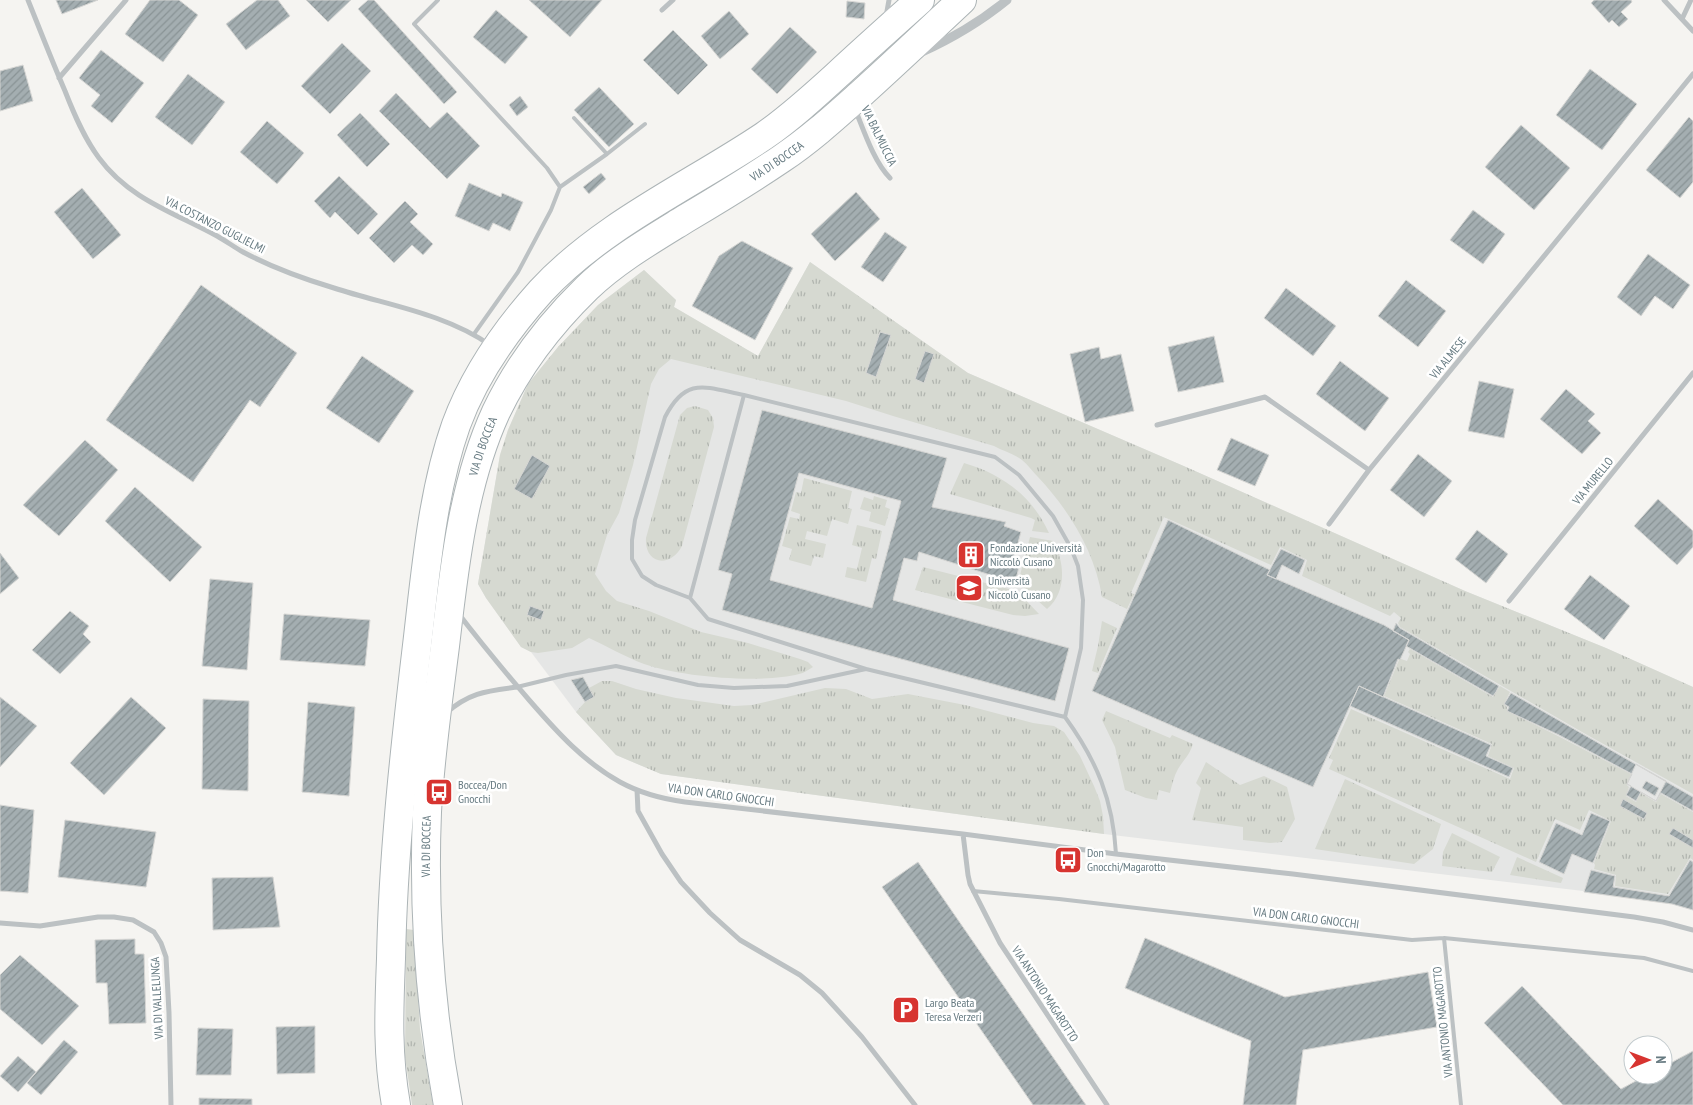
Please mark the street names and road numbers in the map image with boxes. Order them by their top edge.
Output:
street label: VIA BALMUCCIA [858,102,901,169]
street label: VIA DI BOCCEA [746,137,807,185]
street label: VIA COSTANZO GUGLIELMI [162,192,268,256]
street label: VIA ALMESE [1426,334,1469,382]
street label: VIA DI BOCCEA [465,414,500,479]
street label: VIA MURELLO [1568,454,1617,508]
street label: VIA DON CARLO GNOCCHI [666,779,775,809]
street label: VIA DI BOCCEA [418,815,434,878]
street label: VIA DON CARLO GNOCCHI [1251,903,1360,931]
street label: VIA ANTONIO MAGAROTTO [1008,942,1082,1045]
street label: VIA DI VALLELUNGA [147,956,166,1041]
street label: VIA ANTONIO MAGAROTTO [1429,966,1456,1079]

